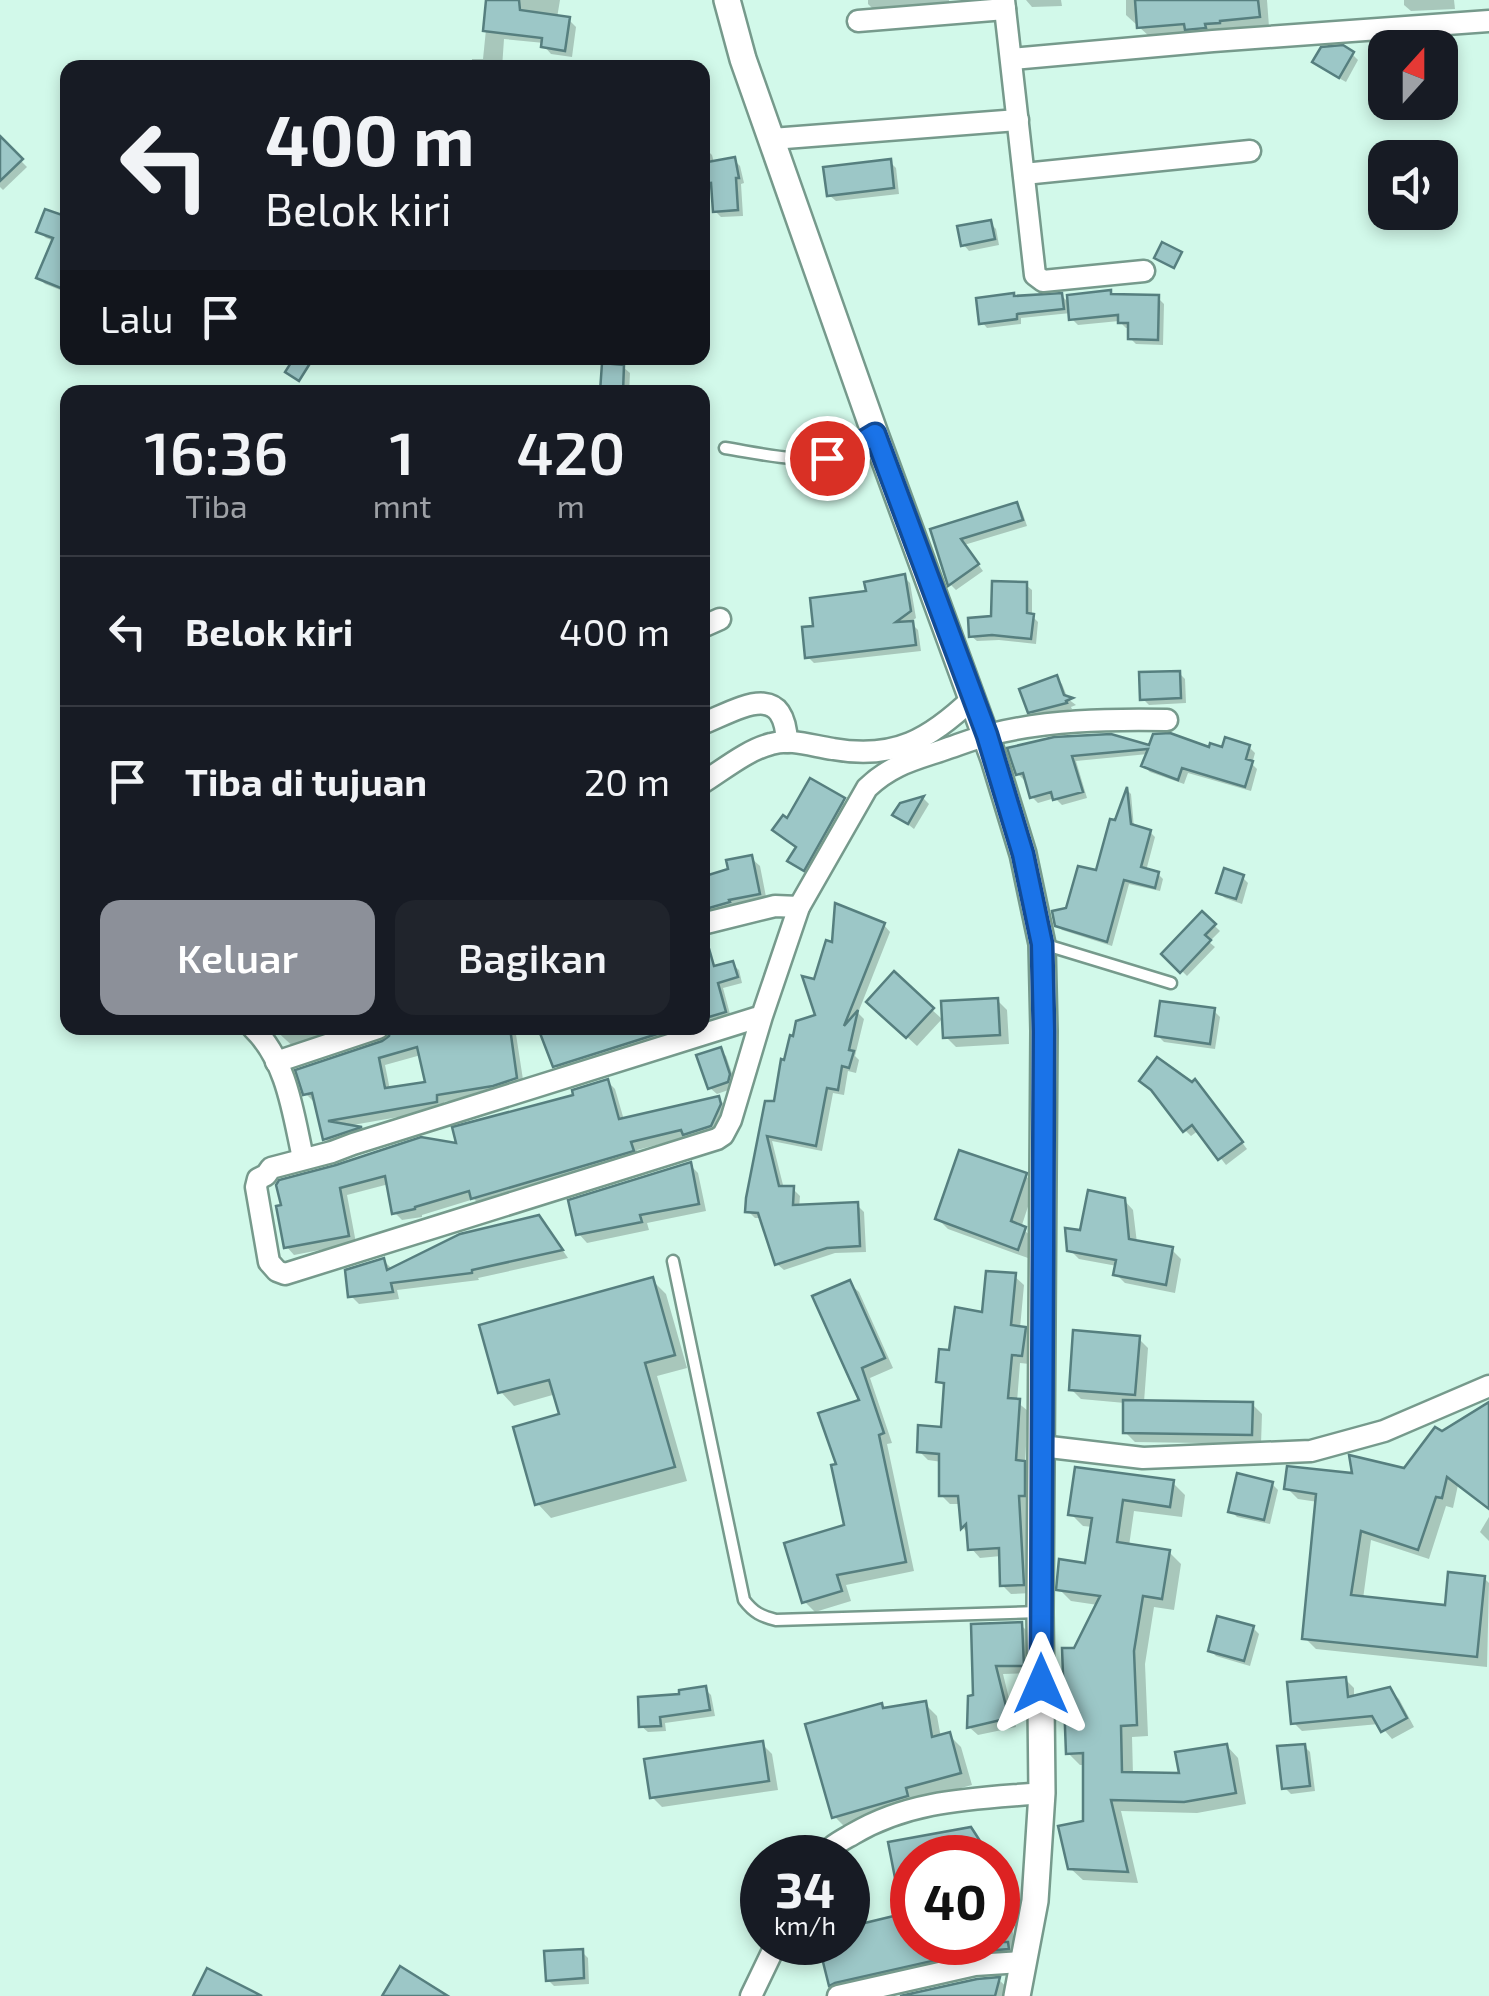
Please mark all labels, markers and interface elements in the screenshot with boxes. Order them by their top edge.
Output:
north arrow [1368,30,1458,120]
map controls [1368,30,1458,230]
text: 400 m [265,96,475,180]
icon: left [100,100,230,230]
button: sound [1368,140,1458,230]
text: Belok kiri [265,181,452,235]
icon: arrive [193,290,248,345]
text: Lalu [100,295,173,341]
text: 16:36 [145,415,288,487]
text: 1 [390,415,415,487]
text: 420 [516,415,625,487]
pin [785,416,870,501]
icon: arrive [800,431,855,486]
text: Tiba [185,486,248,524]
text: mnt [373,486,432,524]
text: m [557,486,585,524]
icon: left [100,604,155,659]
text: Belok kiri [185,608,353,654]
text: 400 m [559,608,670,654]
icon: arrive [100,754,155,809]
text: Tiba di tujuan [185,758,427,804]
text: 20 m [584,758,670,804]
button: Keluar [100,900,375,1015]
button: Bagikan [395,900,670,1015]
position arrow [989,1632,1093,1736]
speed limit sign: 40 [890,1835,1020,1965]
text: 34 [775,1858,835,1918]
text: km/h [774,1910,836,1940]

